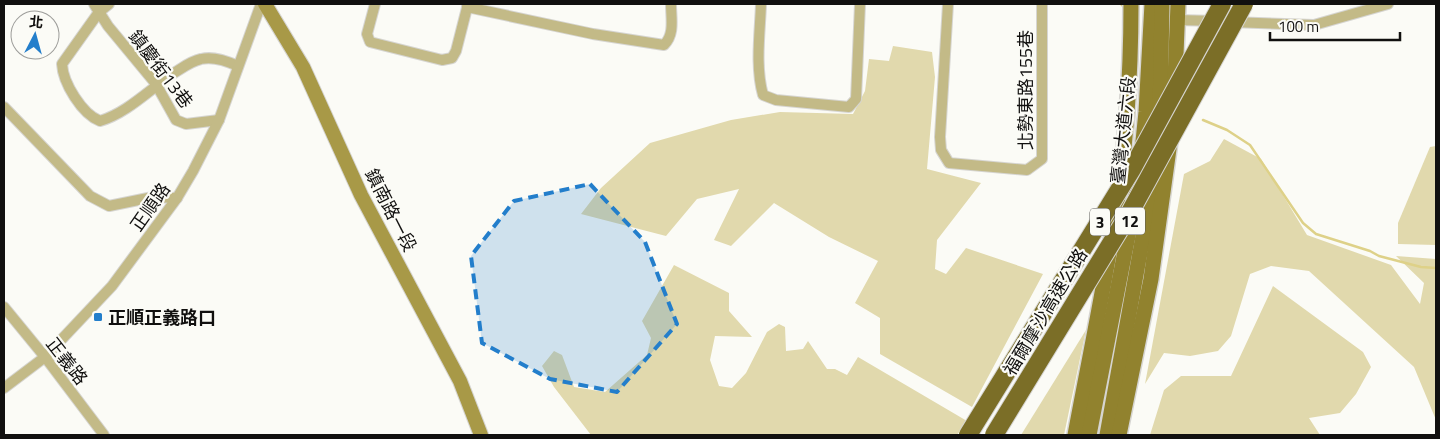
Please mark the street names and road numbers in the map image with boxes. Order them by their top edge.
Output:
street label: 鎮慶街13巷 [122,24,200,114]
street label: 北勢東路155巷 [1012,30,1039,150]
street label: 臺灣大道六段 [1104,75,1142,185]
street label: 鎮南路一段 [359,164,423,256]
street label: 正順路 [123,177,177,237]
road number: 3 [1090,208,1110,236]
road number: 12 [1115,208,1145,235]
street label: 福爾摩沙高速公路 [996,243,1094,381]
street label: 正義路 [40,331,94,391]

